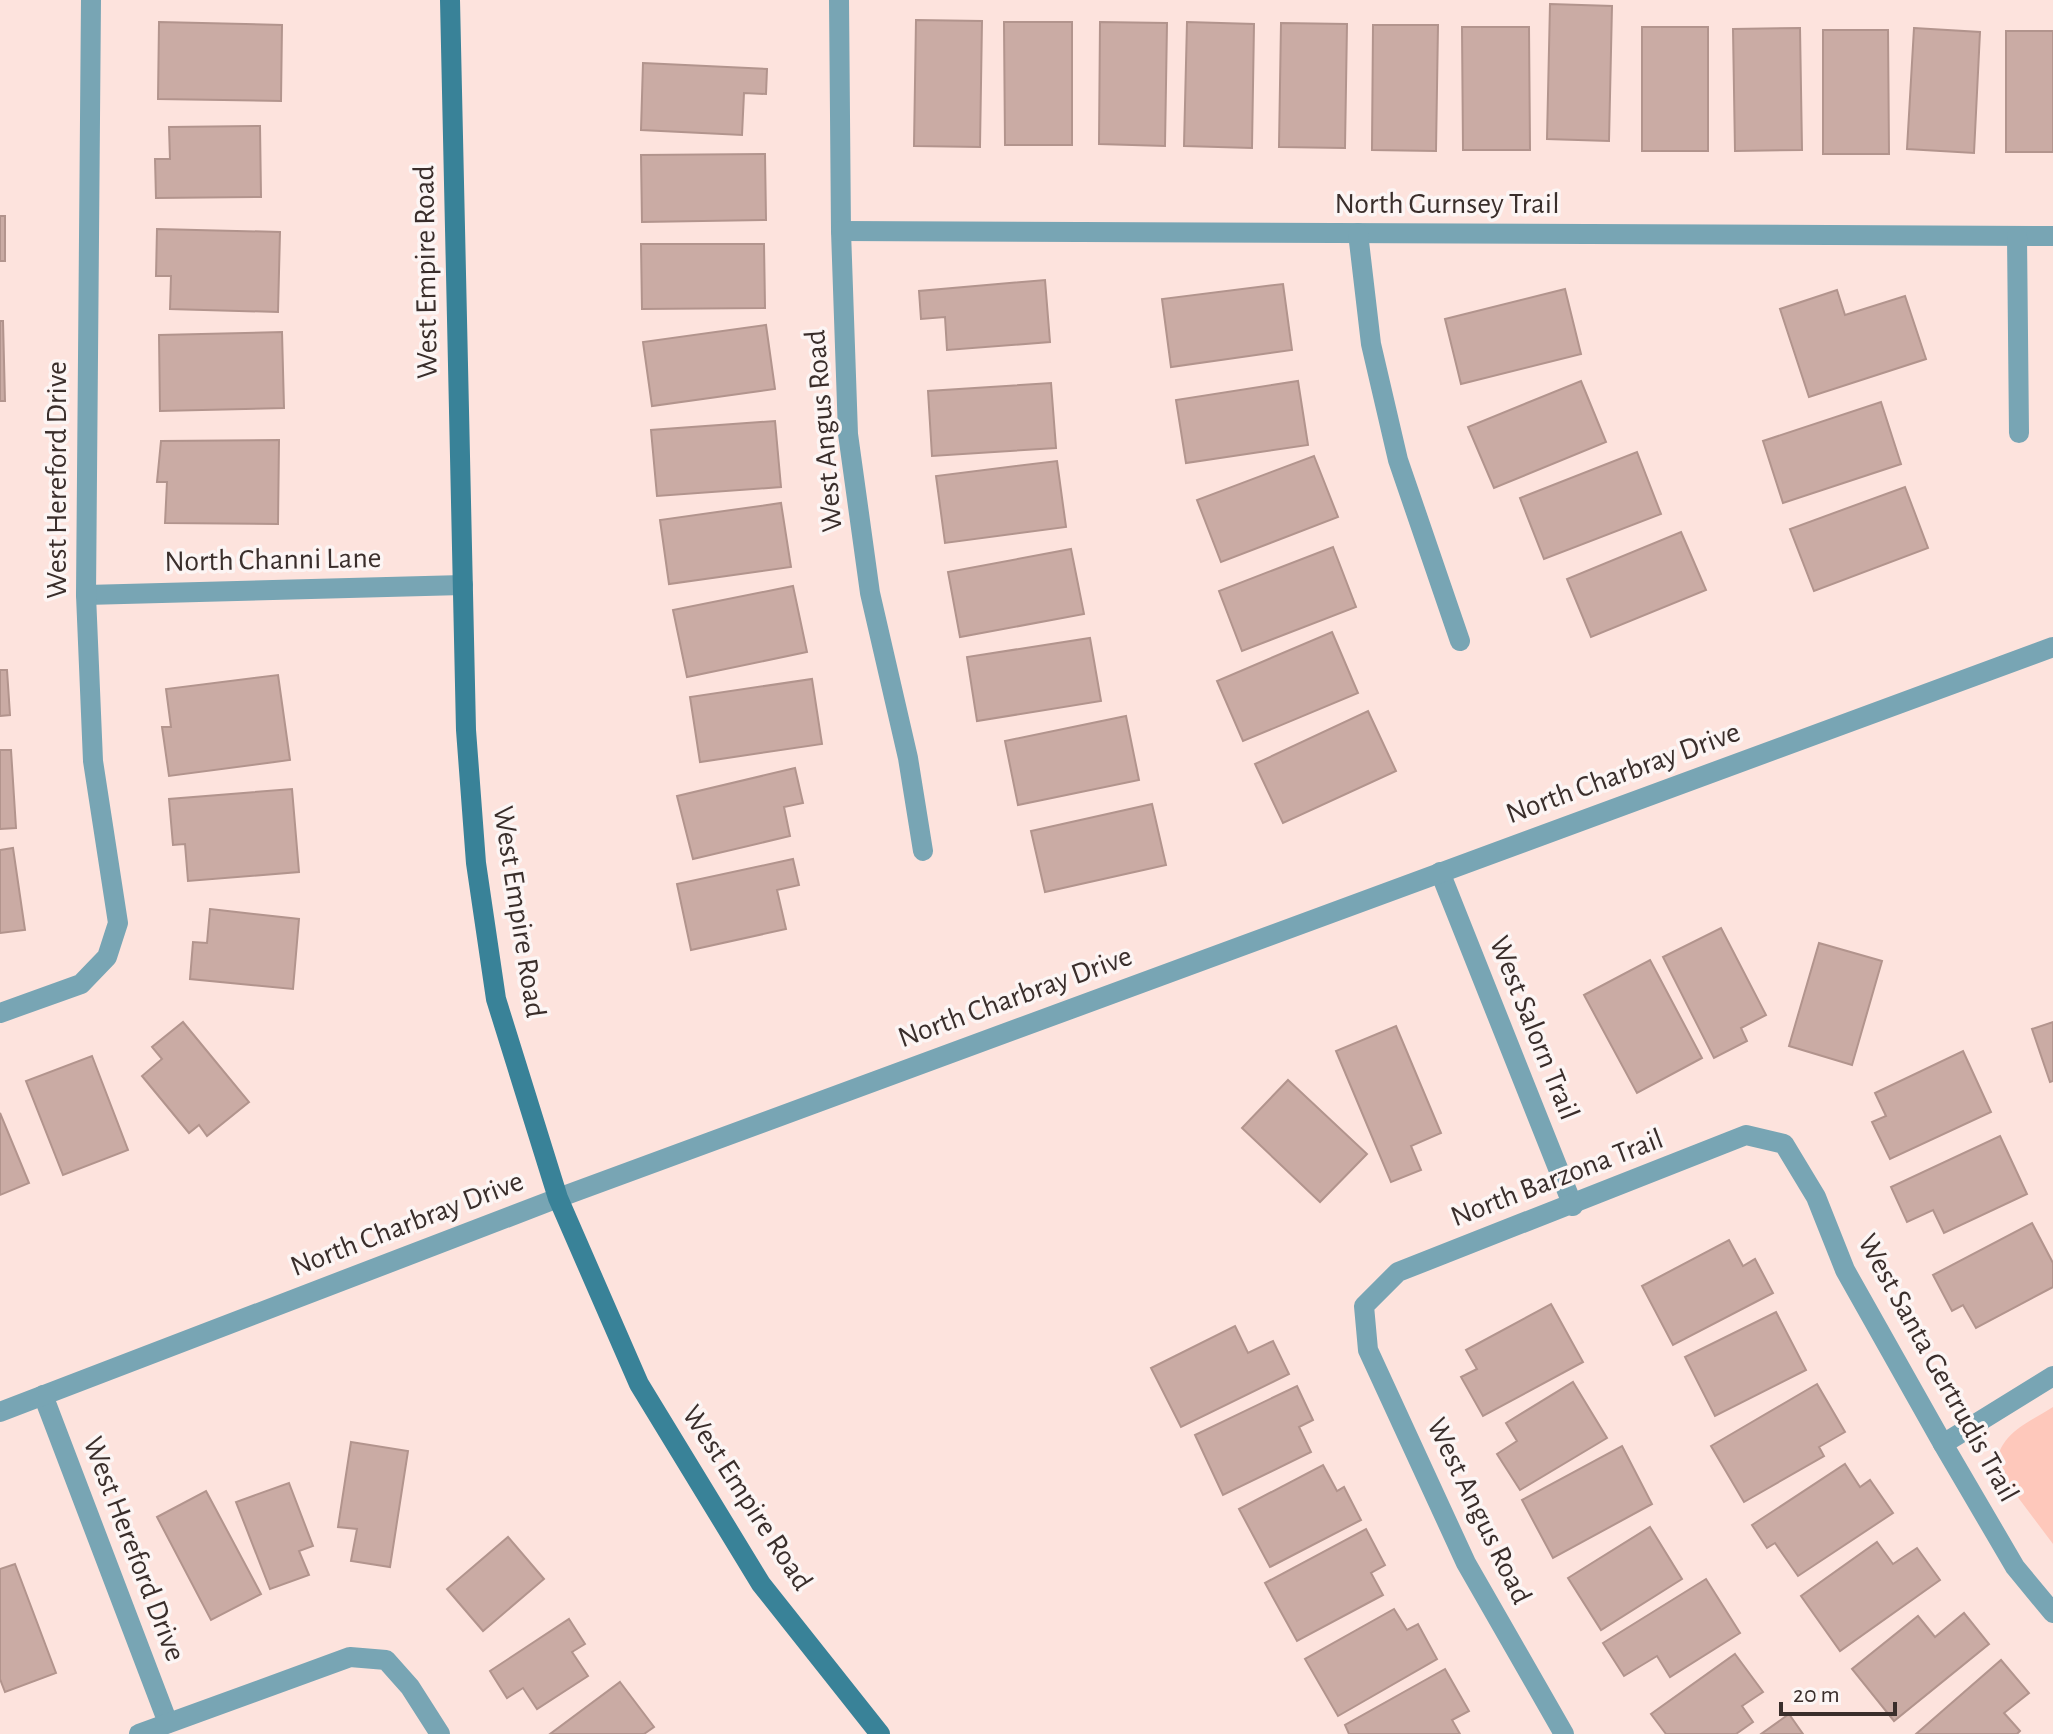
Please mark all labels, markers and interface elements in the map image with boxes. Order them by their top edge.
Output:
street label: West Empire Road [409,165,443,379]
street label: North Gurnsey Trail [1334,189,1560,219]
street label: West Angus Road [800,329,848,533]
street label: West Hereford Drive [42,361,72,599]
street label: North Channi Lane [164,543,382,577]
street label: North Charbray Drive [1502,717,1744,829]
street label: West Empire Road [487,804,551,1020]
street label: West Salorn Trail [1484,932,1584,1124]
street label: North Charbray Drive [894,941,1136,1053]
street label: North Barzona Trail [1447,1124,1667,1232]
street label: North Charbray Drive [286,1166,528,1282]
street label: West Santa Gertrudis Trail [1852,1229,2024,1507]
street label: West Empire Road [676,1400,818,1596]
street label: West Angus Road [1421,1413,1537,1609]
street label: West Hereford Drive [77,1433,191,1665]
scale bar [1781,1666,1895,1716]
text: 20 m [1793,1683,1840,1707]

